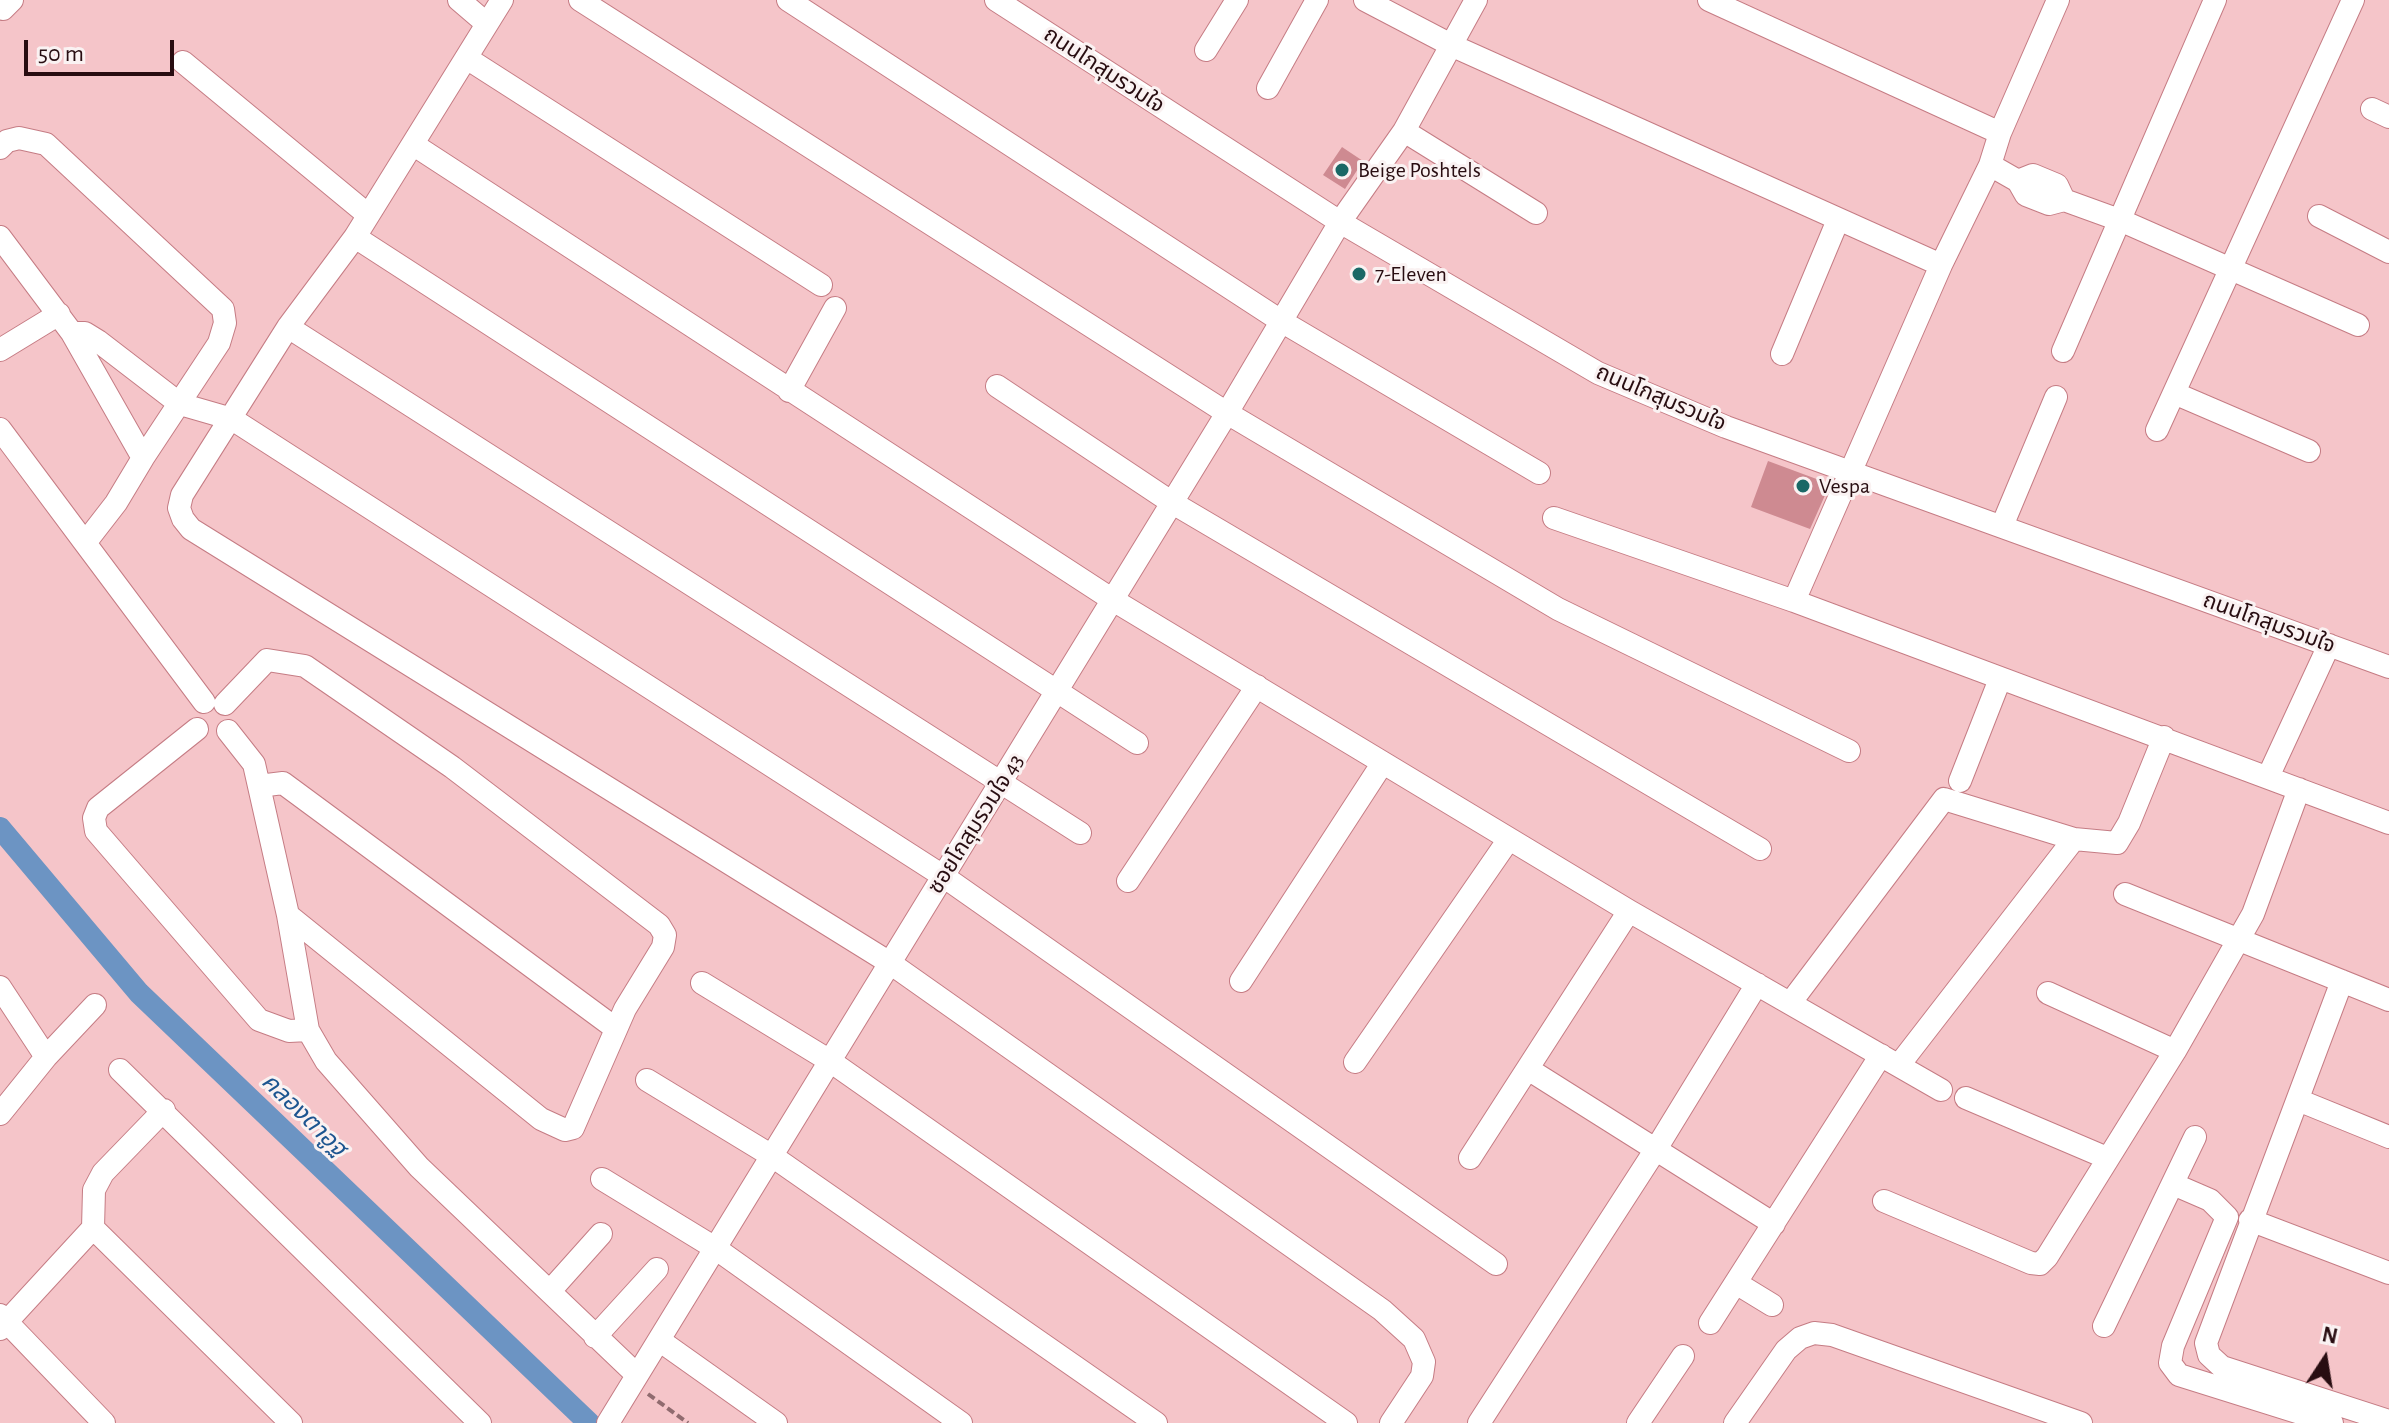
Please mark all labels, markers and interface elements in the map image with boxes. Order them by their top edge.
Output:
street label: ถนนโกสุมรวมใจ [1039,21,1169,119]
scale bar [28,24,178,74]
text: 50 m [38,42,84,66]
place label: Beige Poshtels [1358,157,1481,183]
marker: Beige Poshtels [1333,161,1351,179]
place label: 7-Eleven [1375,261,1447,287]
marker: 7-Eleven [1350,265,1368,283]
street label: ถนนโกสุมรวมใจ [1592,359,1730,437]
place label: Vespa [1819,473,1870,499]
marker: Vespa [1794,477,1812,495]
street label: ถนนโกสุมรวมใจ [2199,587,2339,659]
street label: ซอยโกสุมรวมใจ 43 [922,749,1030,899]
water label: คลองตาอูฐ [256,1067,352,1163]
north arrow [2285,1319,2365,1399]
text: N [2320,1323,2340,1348]

